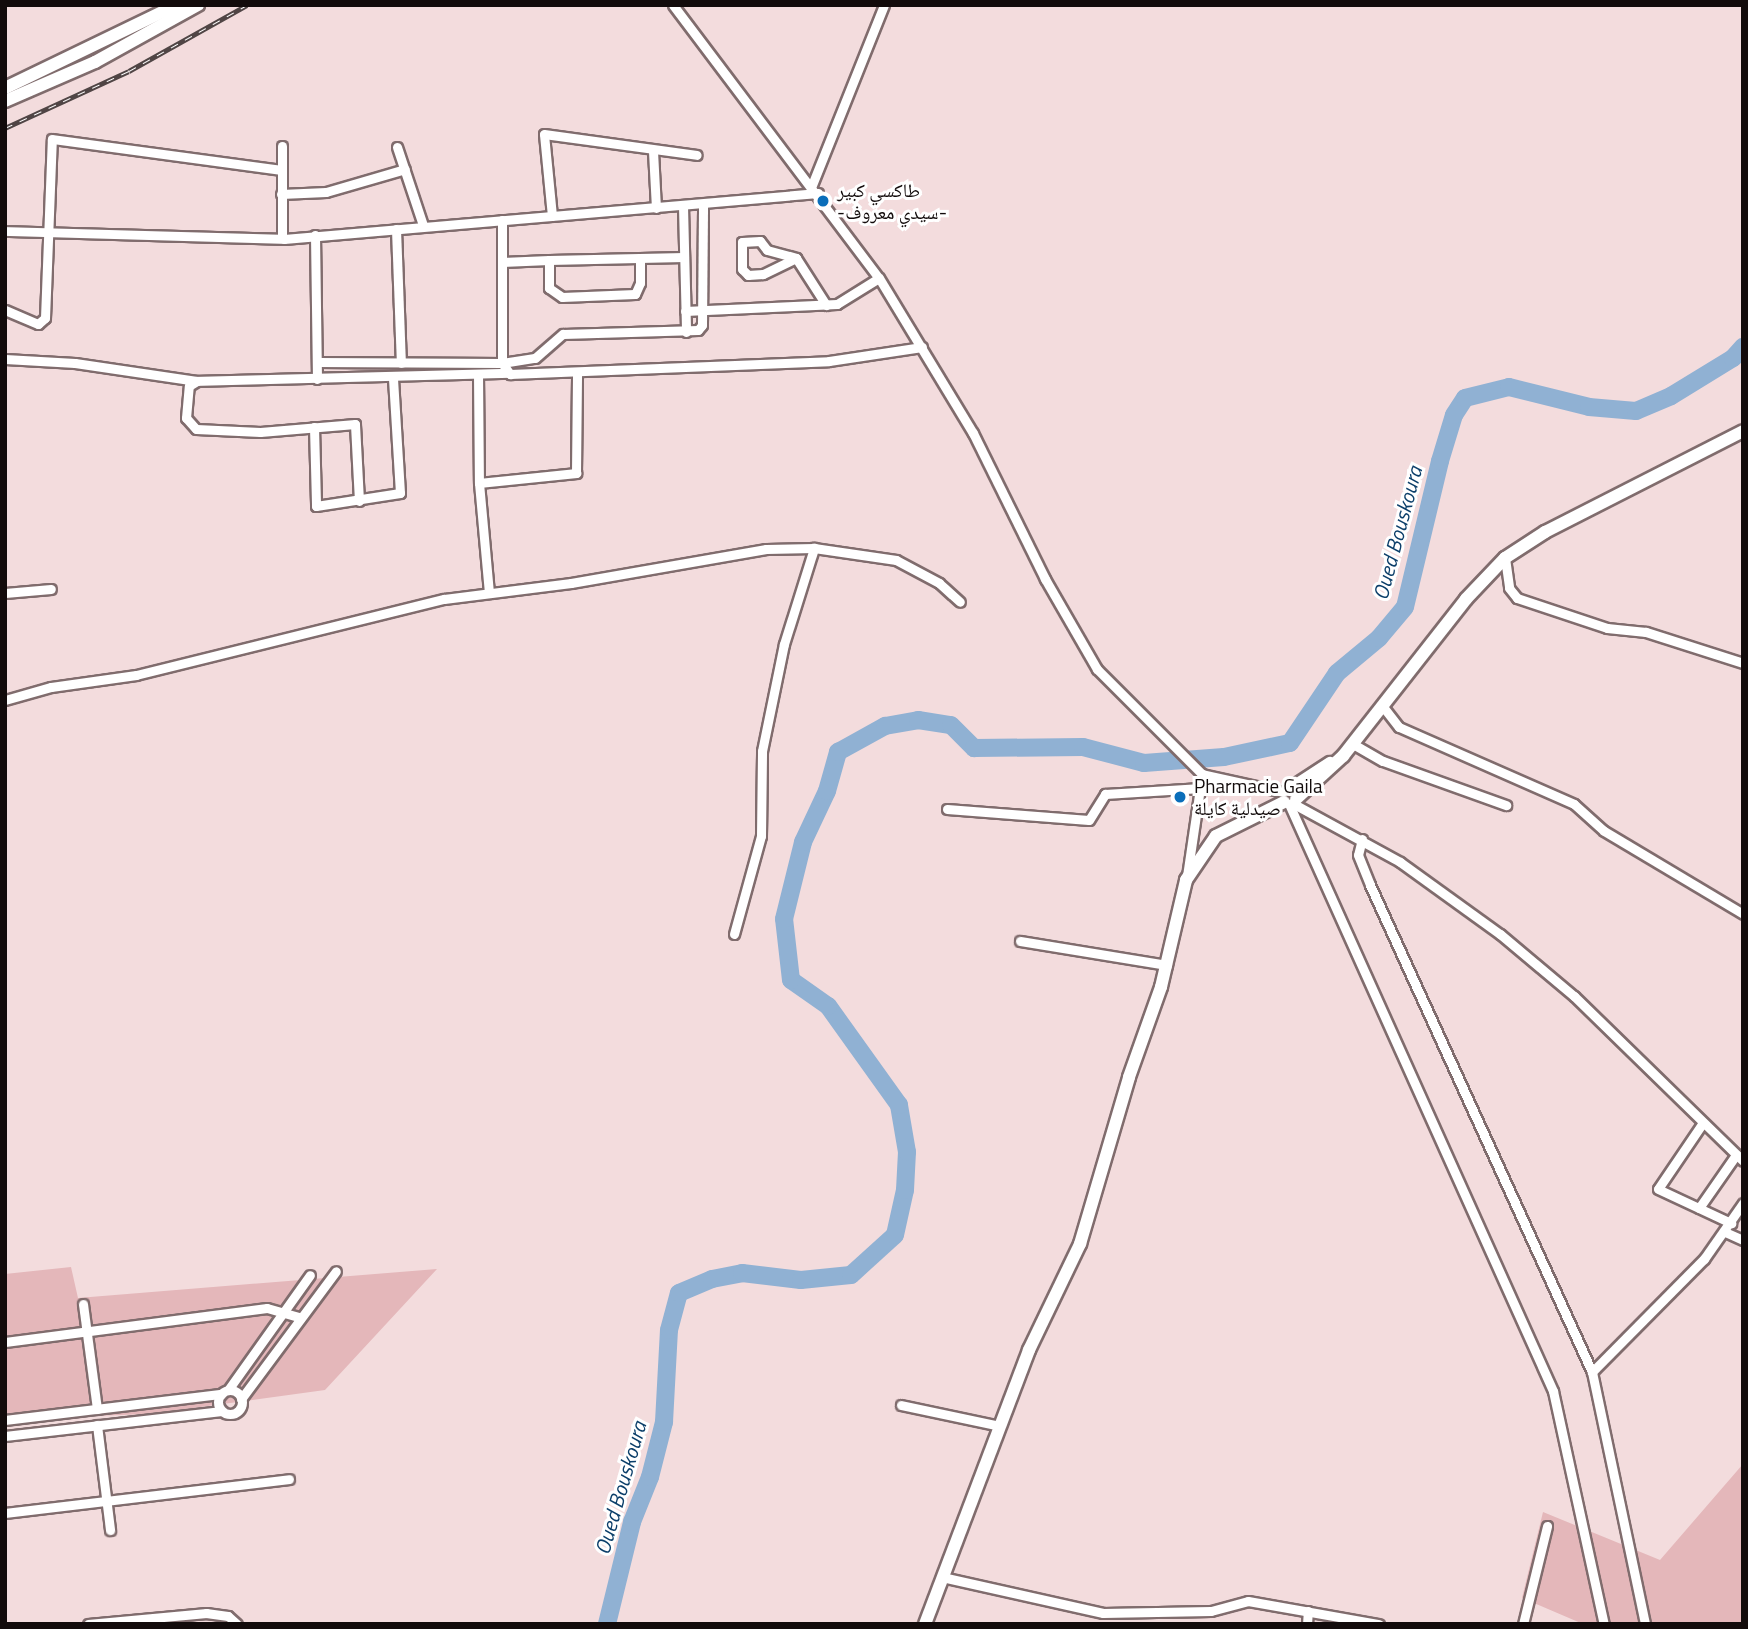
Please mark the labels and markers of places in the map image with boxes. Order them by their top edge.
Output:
place label: طاكسي كبير -سيدي معروف- [837,179,947,223]
marker: طاكسي كبير -سيدي معروف- [815,193,831,209]
place label: Pharmacie Gaila صيدلية كايلة [1194,775,1322,819]
marker: Pharmacie Gaila صيدلية كايلة [1172,789,1188,805]

